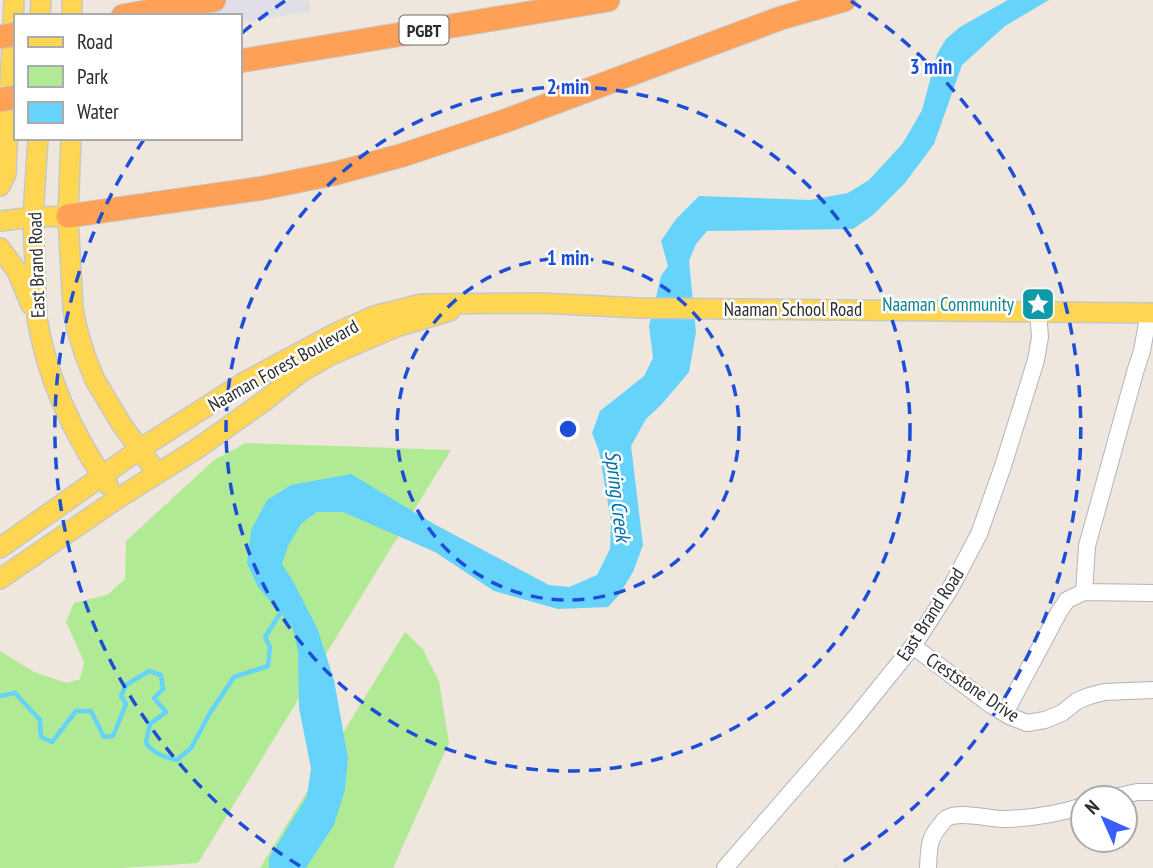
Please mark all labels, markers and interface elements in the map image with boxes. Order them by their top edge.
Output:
legend [14,14,242,140]
road number: PGBT [400,15,448,44]
text: Road [77,28,113,55]
text: 3 min [910,53,952,80]
text: Park [77,63,108,90]
text: 2 min [547,73,589,100]
text: Water [77,98,119,125]
street label: East Brand Road [22,212,50,318]
text: 1 min [547,244,589,271]
place icon: Naaman Community [1019,285,1057,323]
place label: Naaman Community [882,292,1015,316]
street label: Naaman School Road [724,297,862,321]
street label: Naaman Forest Boulevard [204,314,362,416]
centre of rings [556,417,580,441]
water label: Spring Creek [599,449,637,546]
street label: East Brand Road [891,563,969,665]
street label: Creststone Drive [922,647,1024,727]
north arrow [1069,784,1139,854]
text: N [1080,795,1104,819]

